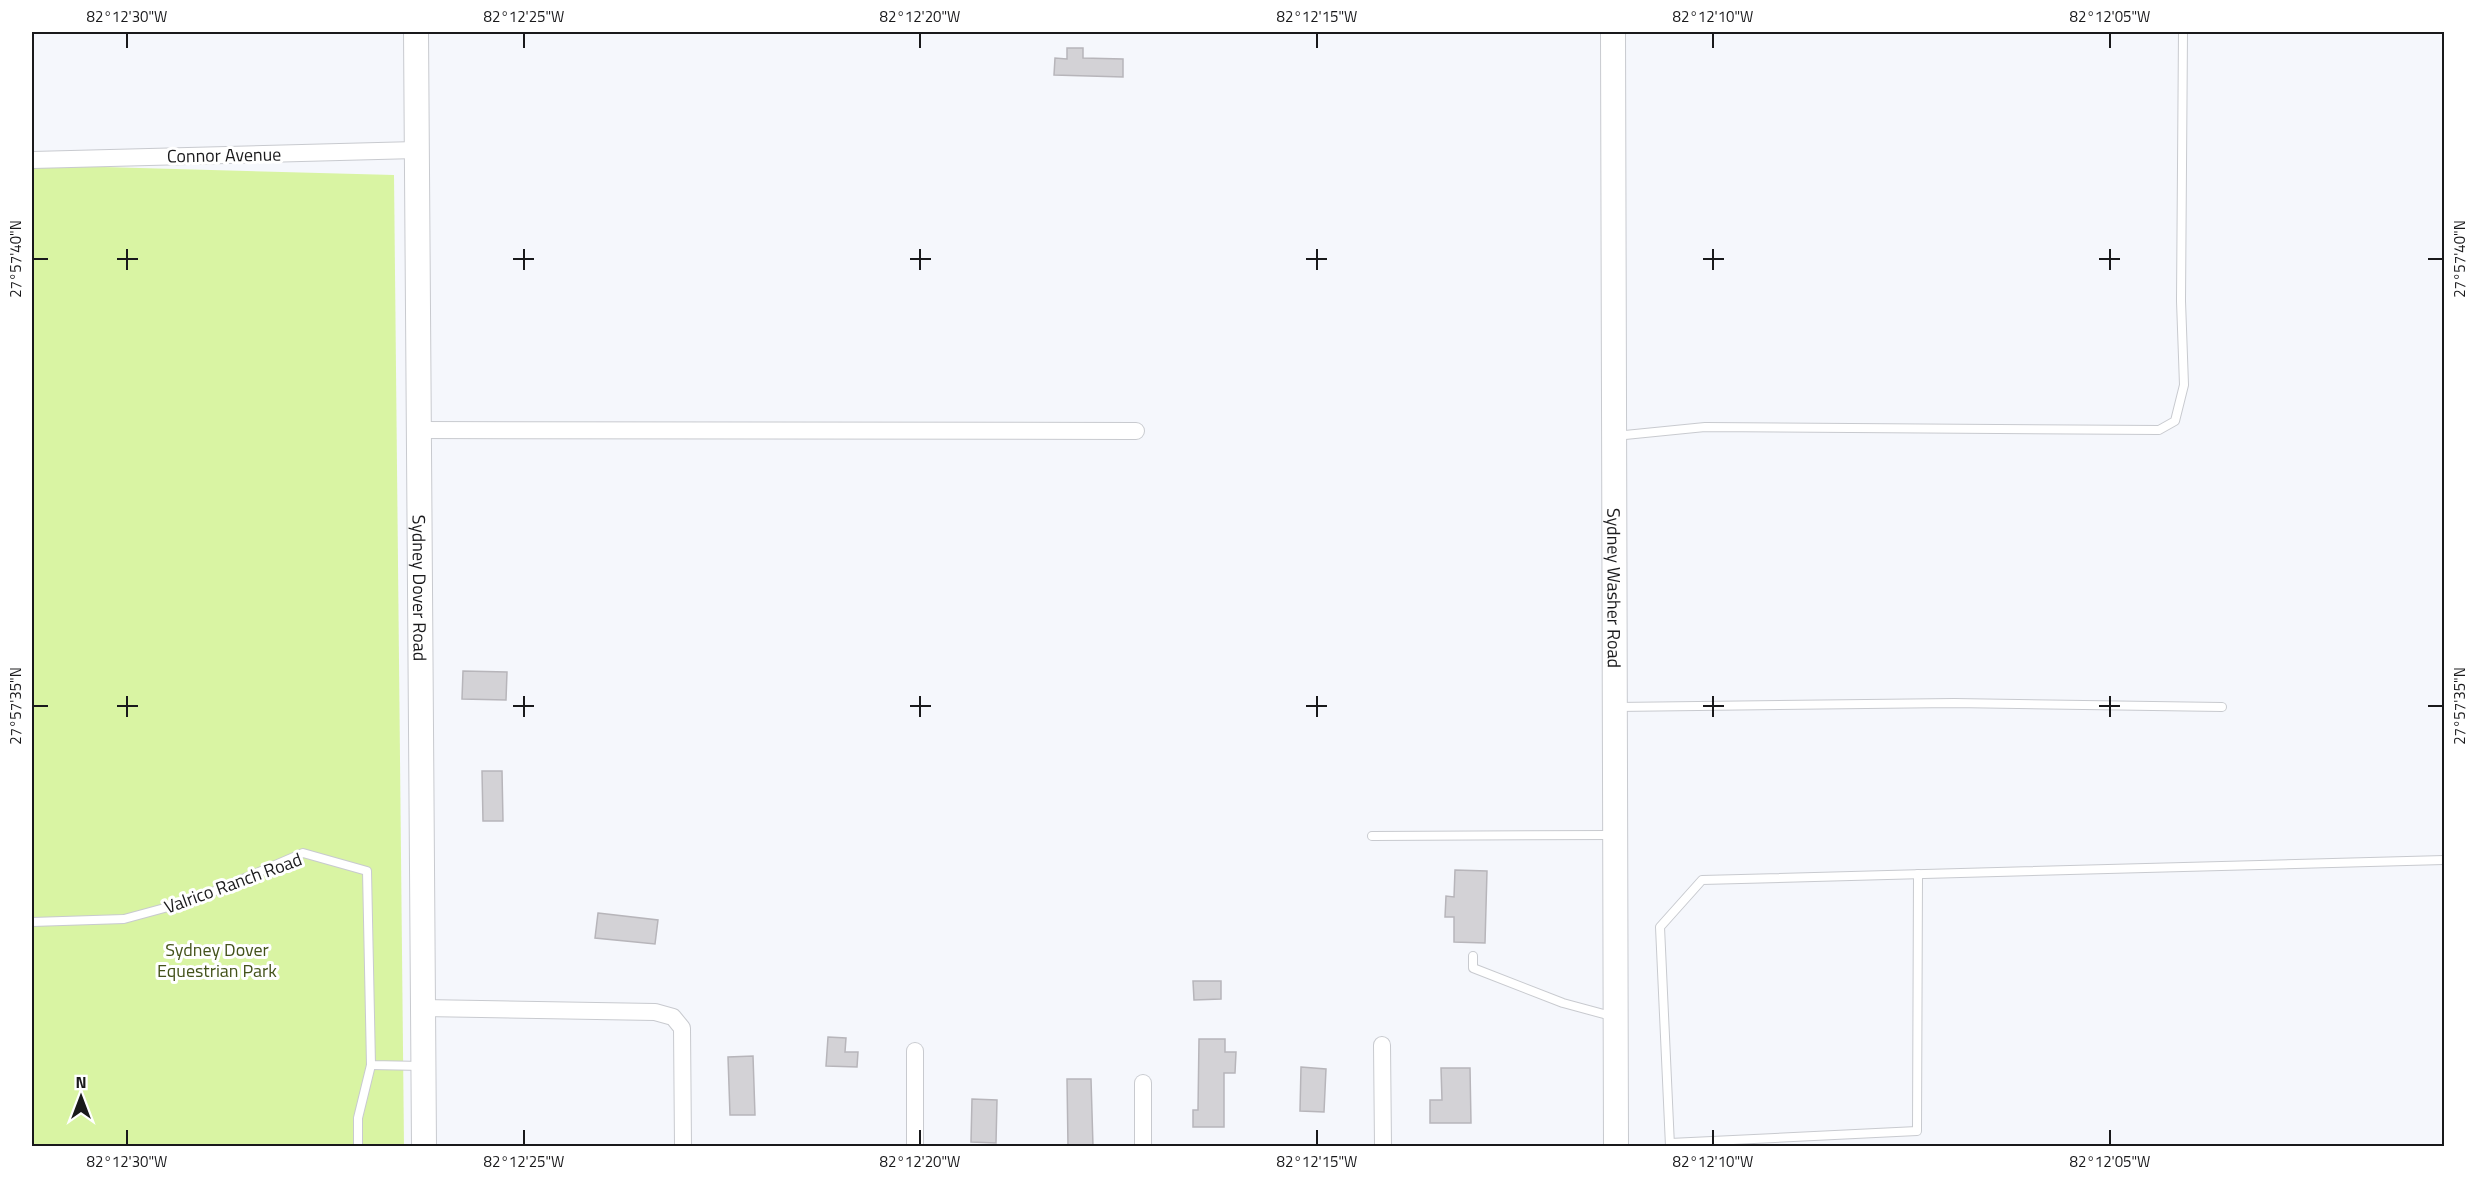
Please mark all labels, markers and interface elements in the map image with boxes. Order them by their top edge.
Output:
text: 82°12'30"W [87,5,167,28]
text: 82°12'25"W [484,5,564,28]
text: 82°12'20"W [880,5,960,28]
text: 82°12'15"W [1277,5,1357,28]
text: 82°12'10"W [1673,5,1753,28]
text: 82°12'05"W [2070,5,2150,28]
street label: Connor Avenue [167,141,281,169]
text: 27°57'40"N [4,220,27,298]
text: 27°57'40"N [2448,220,2471,298]
street label: Sydney Washer Road [1601,508,1628,668]
street label: Sydney Dover Road [406,515,434,661]
text: 27°57'35"N [4,667,27,745]
text: 27°57'35"N [2448,667,2471,745]
street label: Valrico Ranch Road [160,846,306,920]
park label: Sydney Dover Equestrian Park [157,936,277,984]
north arrow [51,1067,111,1127]
text: N [75,1070,87,1094]
text: 82°12'30"W [87,1150,167,1173]
text: 82°12'25"W [484,1150,564,1173]
text: 82°12'20"W [880,1150,960,1173]
text: 82°12'15"W [1277,1150,1357,1173]
text: 82°12'10"W [1673,1150,1753,1173]
text: 82°12'05"W [2070,1150,2150,1173]

